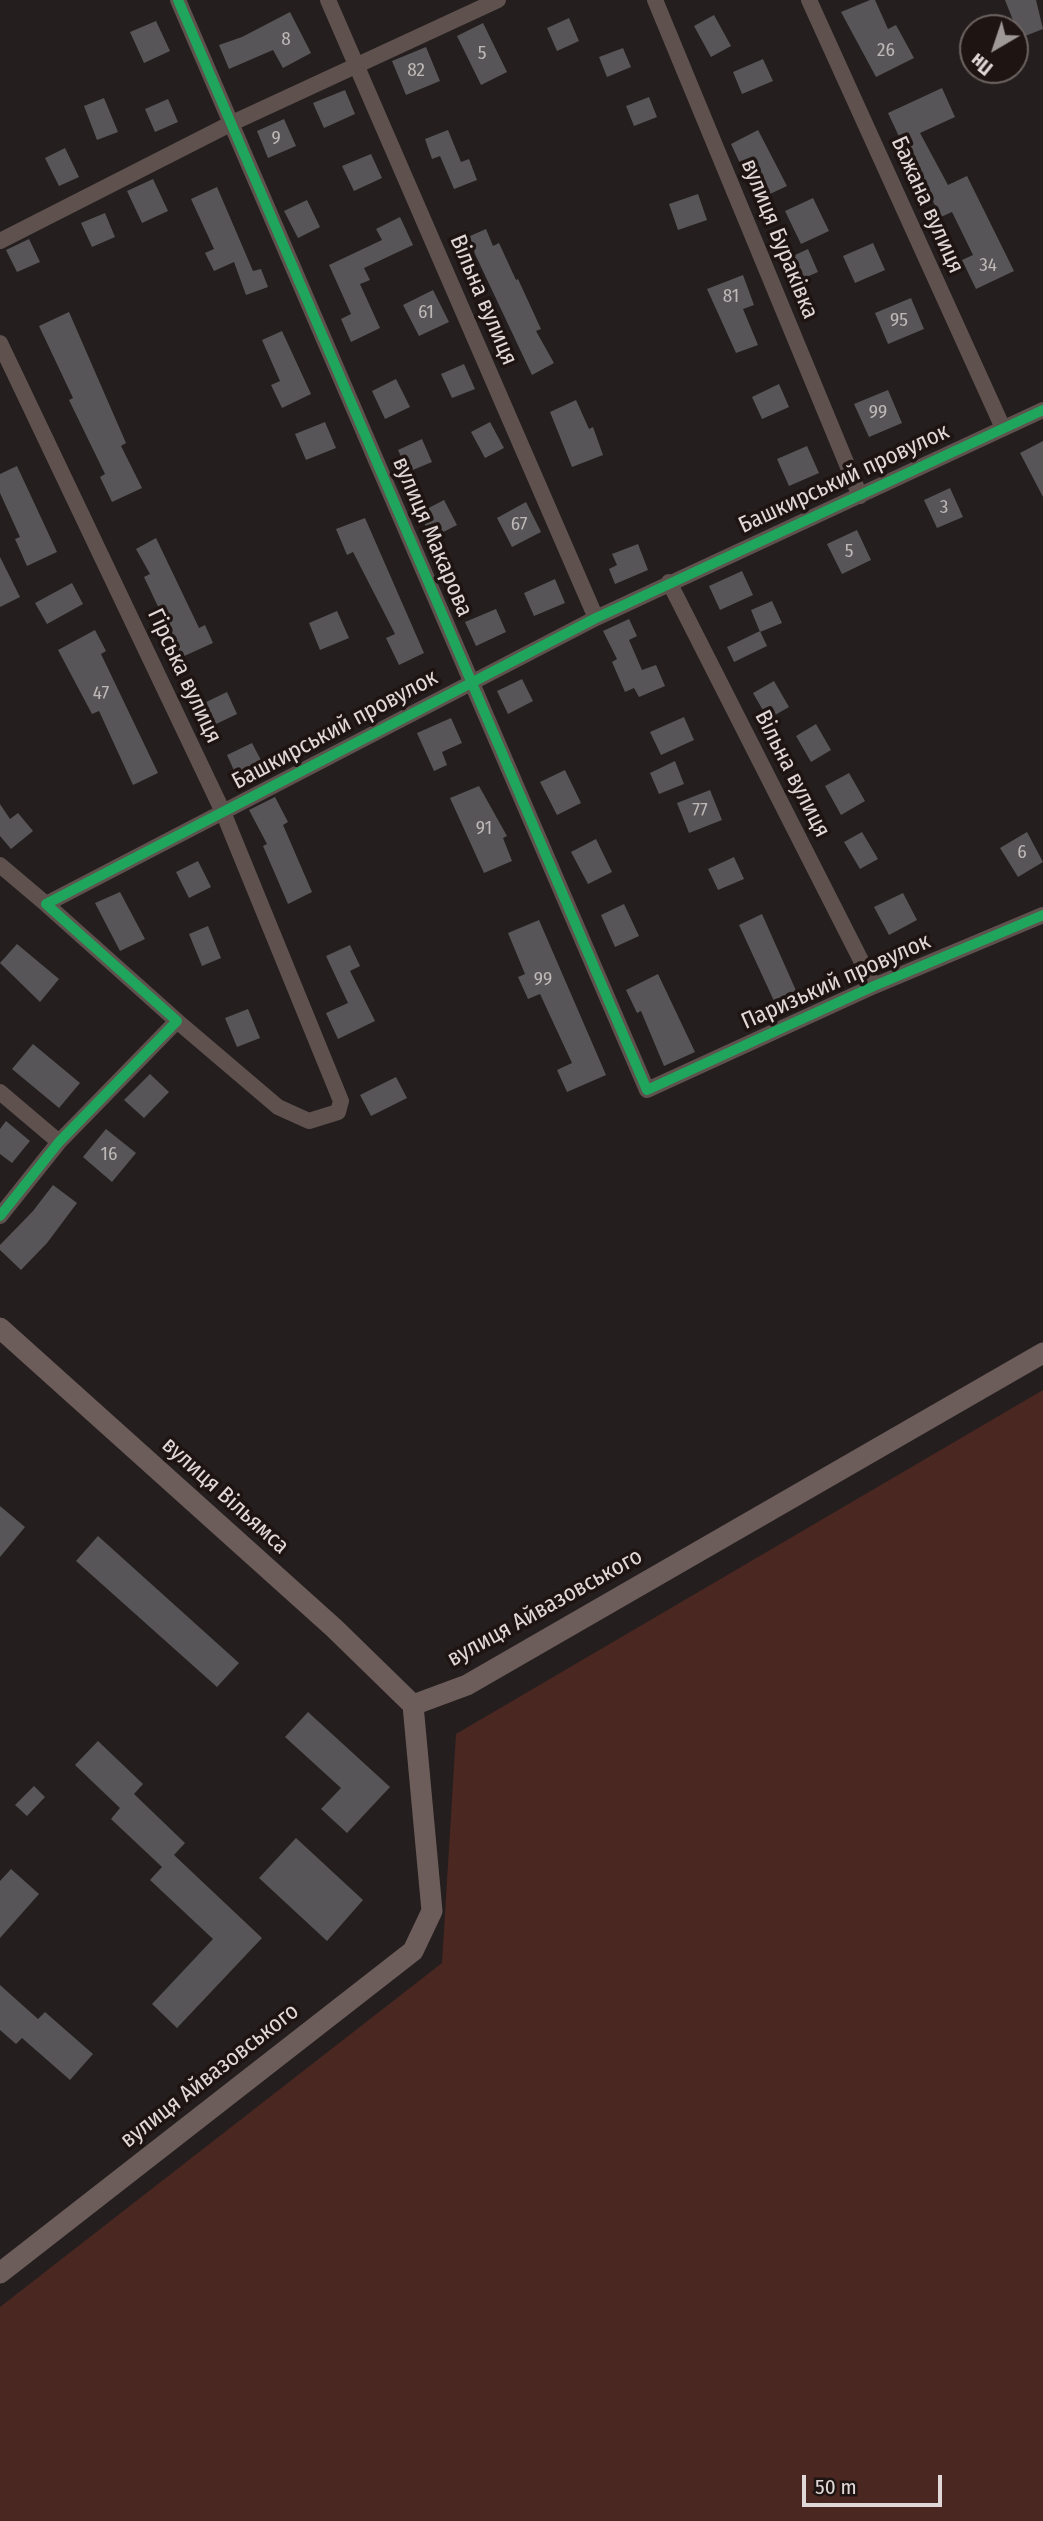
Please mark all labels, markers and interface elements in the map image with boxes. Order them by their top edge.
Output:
north arrow [959,14,1029,84]
house number: 8 [281,29,291,51]
house number: 26 [877,40,895,62]
house number: 5 [478,43,486,65]
text: Пн [966,48,997,80]
house number: 82 [407,60,425,82]
house number: 9 [271,128,281,150]
street label: Бажана вулиця [885,132,969,278]
street label: вулиця Бураківка [734,155,824,323]
street label: Вільна вулиця [443,231,523,369]
house number: 34 [979,255,997,277]
house number: 81 [723,286,739,308]
house number: 61 [418,302,434,324]
house number: 95 [890,310,908,332]
house number: 99 [869,402,887,424]
street label: Башкирський провулок [734,418,954,540]
street label: вулиця Макарова [386,453,478,621]
house number: 3 [940,497,948,519]
house number: 67 [511,514,527,536]
house number: 5 [845,541,853,563]
street label: Гірська вулиця [141,604,227,748]
street label: Башкирський провулок [227,664,443,796]
house number: 47 [93,683,109,705]
street label: Вільна вулиця [748,706,836,842]
house number: 77 [692,800,708,822]
house number: 91 [476,818,492,840]
house number: 6 [1017,842,1027,864]
street label: Паризький провулок [737,928,935,1036]
house number: 99 [534,969,552,991]
house number: 16 [101,1144,117,1166]
street label: вулиця Вільямса [156,1432,294,1560]
street label: вулиця Айвазовського [443,1543,647,1673]
street label: вулиця Айвазовського [115,1998,305,2154]
scale bar [805,2462,945,2506]
text: 50 m [815,2474,857,2500]

